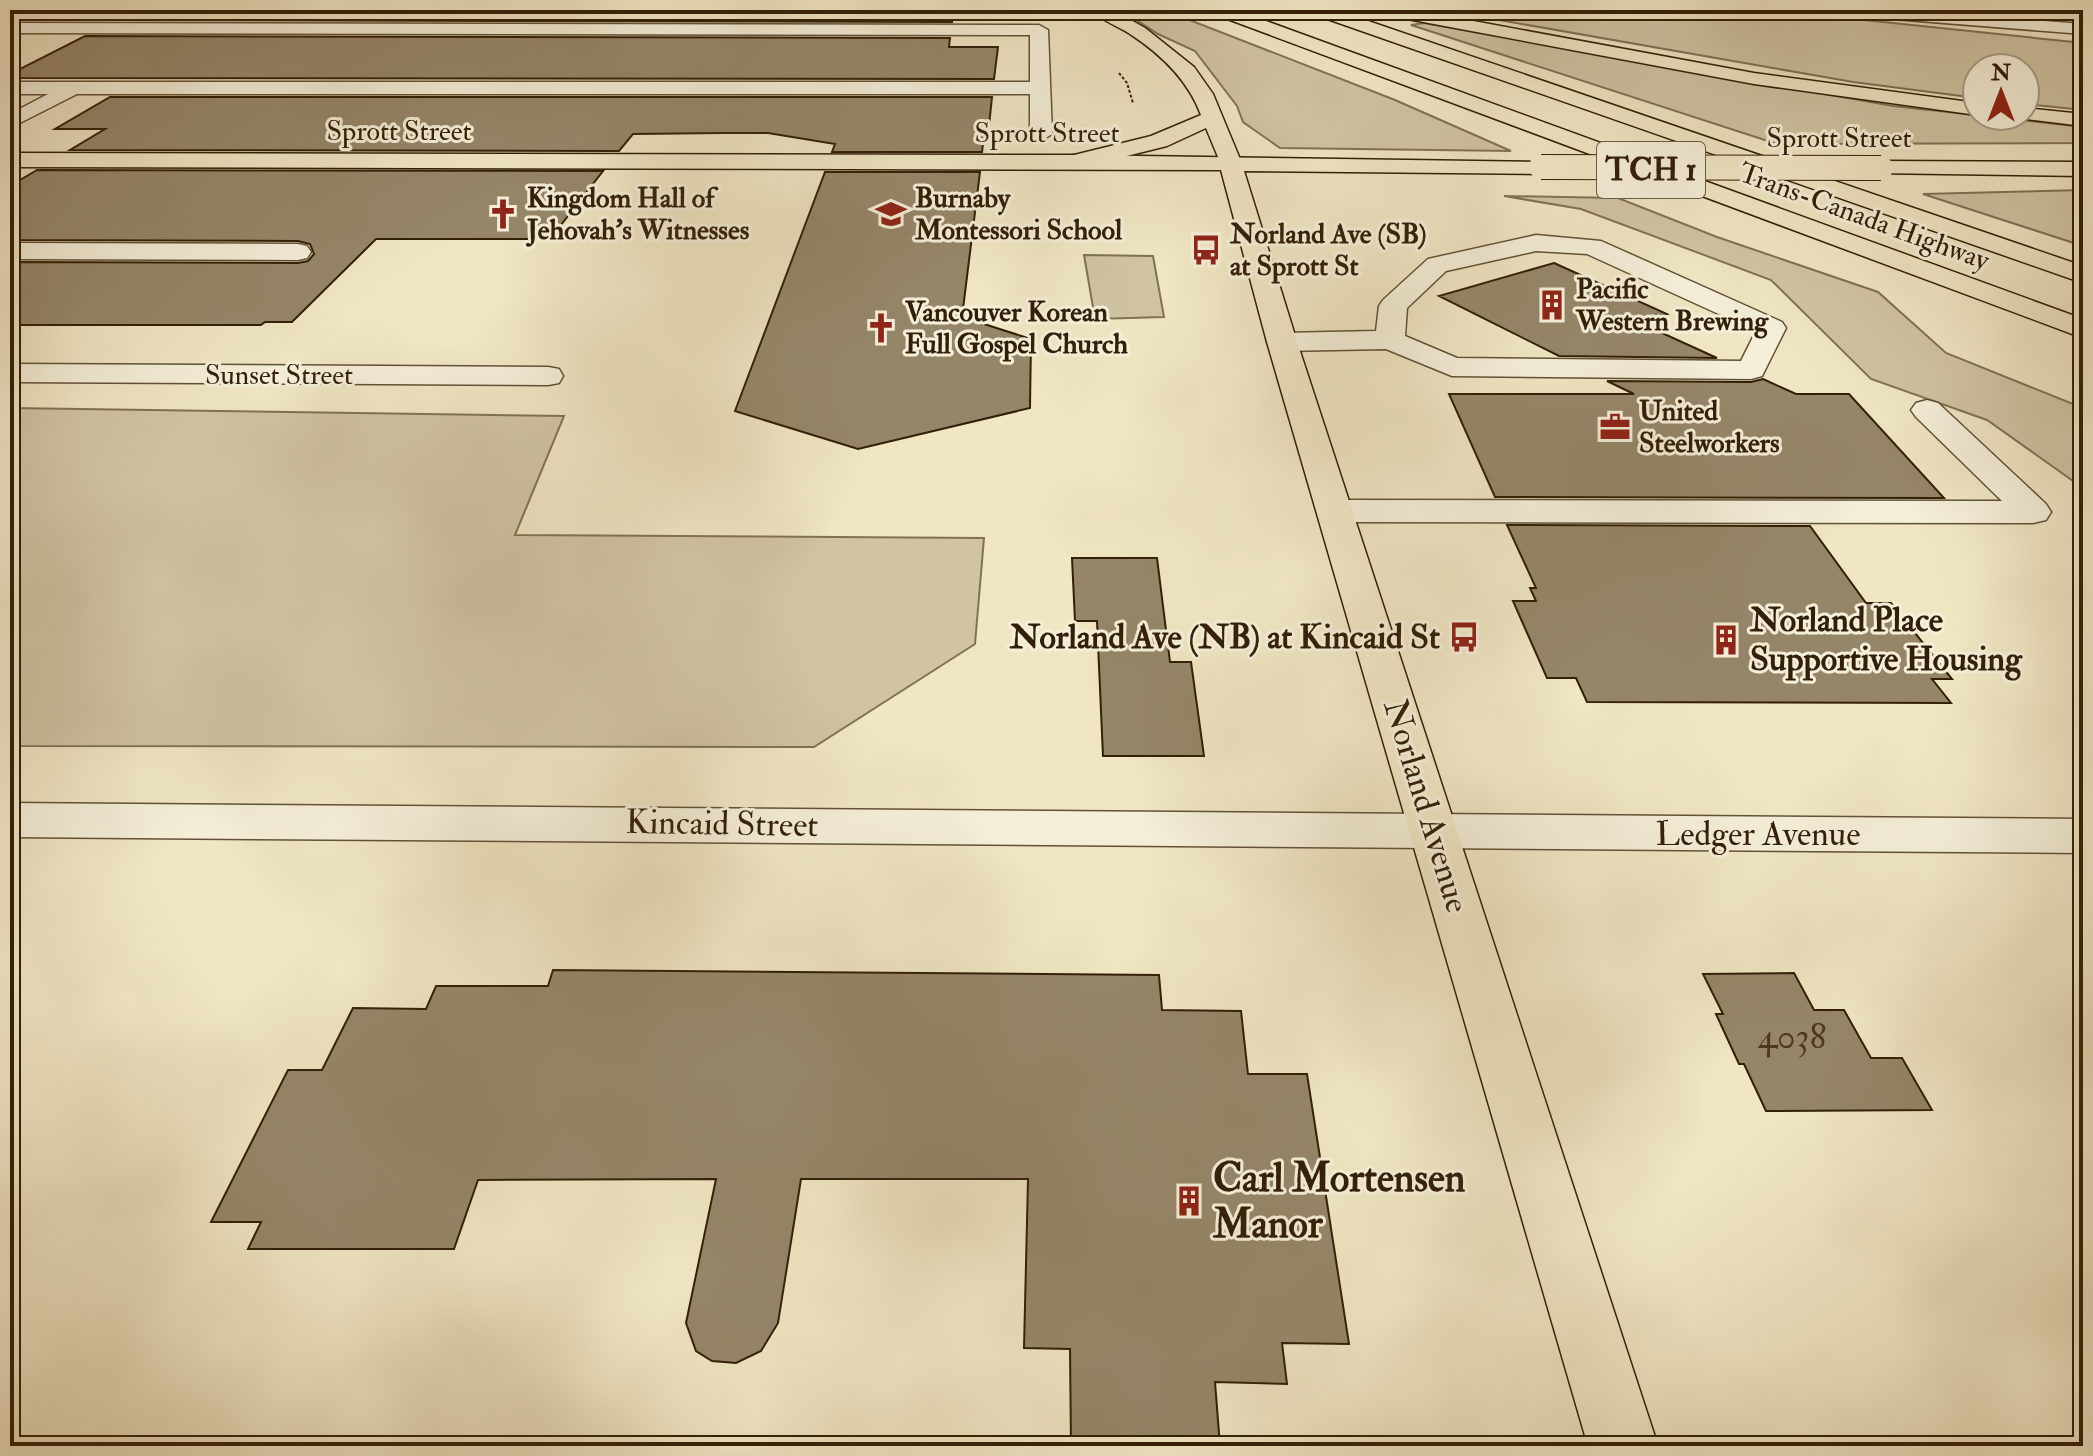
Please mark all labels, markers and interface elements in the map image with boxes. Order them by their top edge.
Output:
north arrow [1961,52,2041,132]
text: N [1990,59,2011,87]
street label: Sprott Street [327,114,471,149]
street label: Sprott Street [975,116,1119,151]
street label: Sprott Street [1767,121,1911,156]
road number: TCH 1 [1597,142,1705,198]
street label: Trans-Canada Highway [1734,155,1995,279]
place label: Kingdom Hall of Jehovah's Witnesses [525,181,750,248]
place label: Burnaby Montessori School [914,181,1123,248]
church icon: Kingdom Hall of Jehovah's Witnesses [486,197,520,231]
school or university icon: Burnaby Montessori School [874,197,908,231]
place label: Norland Ave (SB) at Sprott St [1229,217,1427,284]
bus stop icon: Norland Ave (SB) at Sprott St [1189,233,1223,267]
place label: Pacific Western Brewing [1575,272,1769,339]
building icon: Pacific Western Brewing [1535,288,1569,322]
place label: Vancouver Korean Full Gospel Church [904,295,1128,362]
church icon: Vancouver Korean Full Gospel Church [864,311,898,345]
street label: Sunset Street [205,358,353,393]
place label: United Steelworkers [1639,394,1780,461]
office icon: United Steelworkers [1598,410,1632,444]
place label: Norland Place Supportive Housing [1749,599,2023,681]
place label: Norland Ave (NB) at Kincaid St [1009,616,1440,659]
bus stop icon: Norland Ave (NB) at Kincaid St [1447,620,1481,654]
building icon: Norland Place Supportive Housing [1709,623,1743,657]
street label: Norland Avenue [1373,694,1479,918]
street label: Kincaid Street [625,801,819,847]
street label: Ledger Avenue [1656,813,1860,856]
house number: 4038 [1758,1014,1826,1059]
place label: Carl Mortensen Manor [1212,1153,1466,1250]
building icon: Carl Mortensen Manor [1172,1184,1206,1218]

